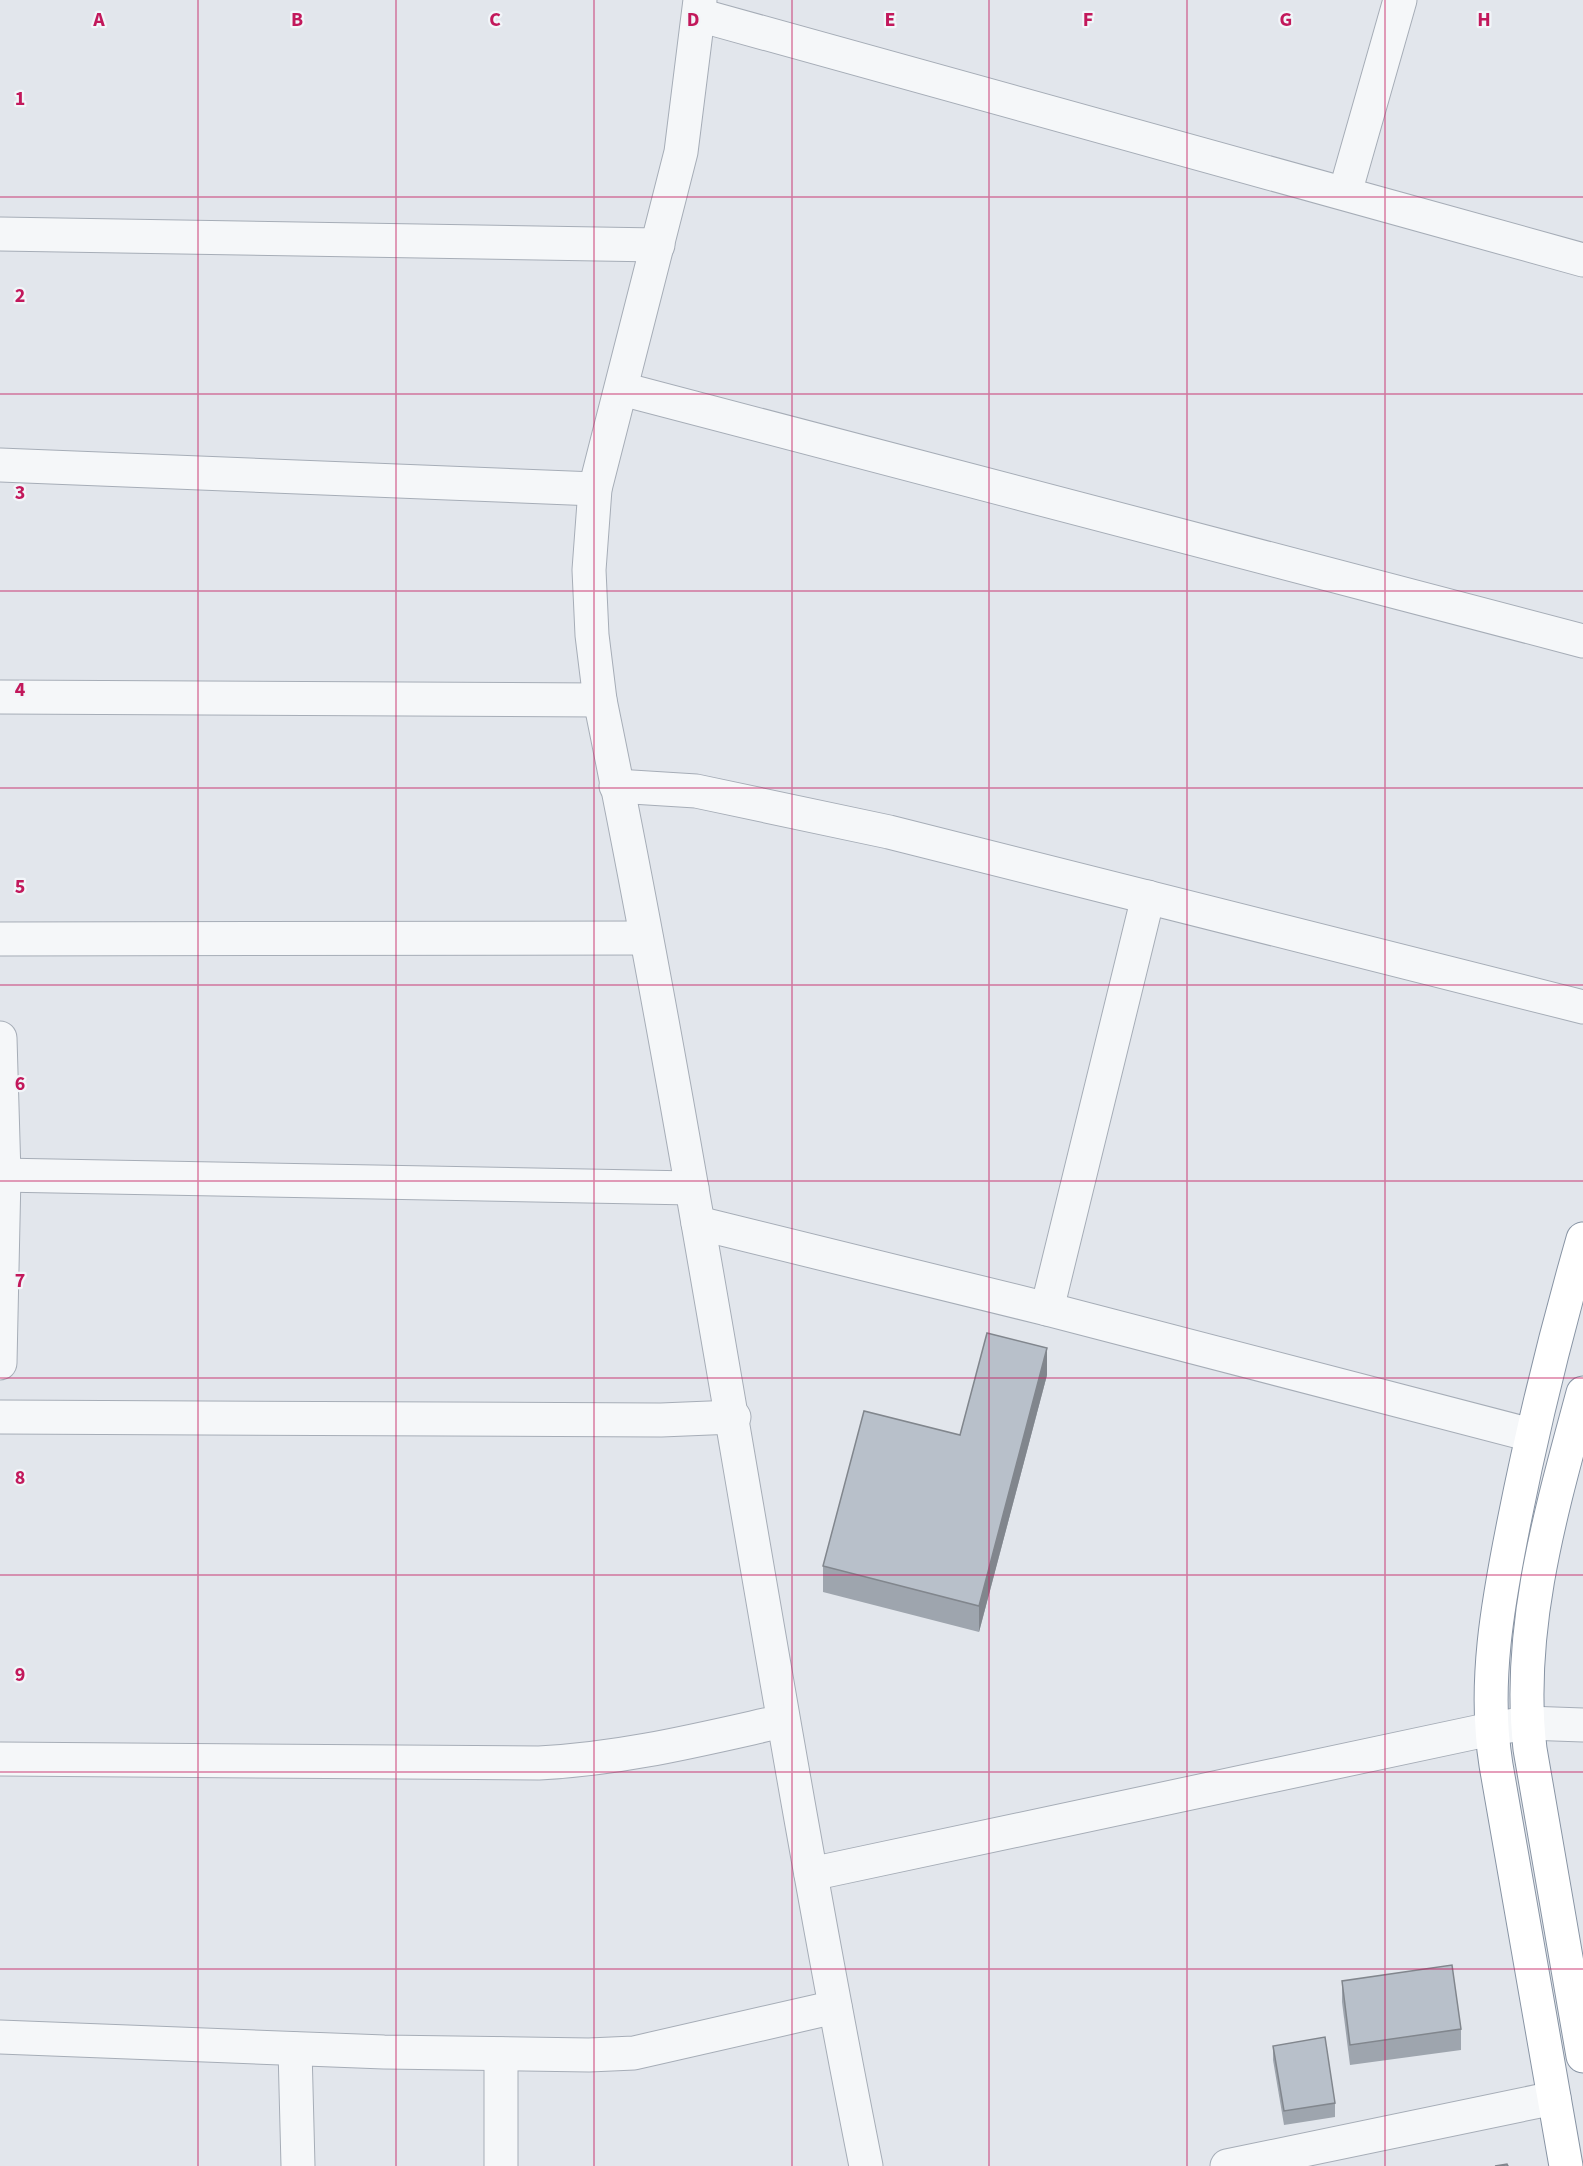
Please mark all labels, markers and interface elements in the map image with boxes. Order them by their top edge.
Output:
text: A [92,6,105,34]
text: B [291,6,303,34]
text: C [489,6,501,34]
text: D [687,6,699,34]
text: E [885,6,895,34]
text: F [1083,6,1093,34]
text: G [1280,6,1292,34]
text: H [1477,6,1491,34]
text: 1 [15,85,25,113]
text: 2 [15,282,25,310]
text: 3 [15,479,25,507]
text: 4 [15,676,26,704]
text: 5 [15,873,25,901]
text: 6 [15,1070,25,1098]
text: 7 [15,1267,25,1295]
text: 8 [15,1464,25,1492]
text: 9 [15,1661,25,1689]

